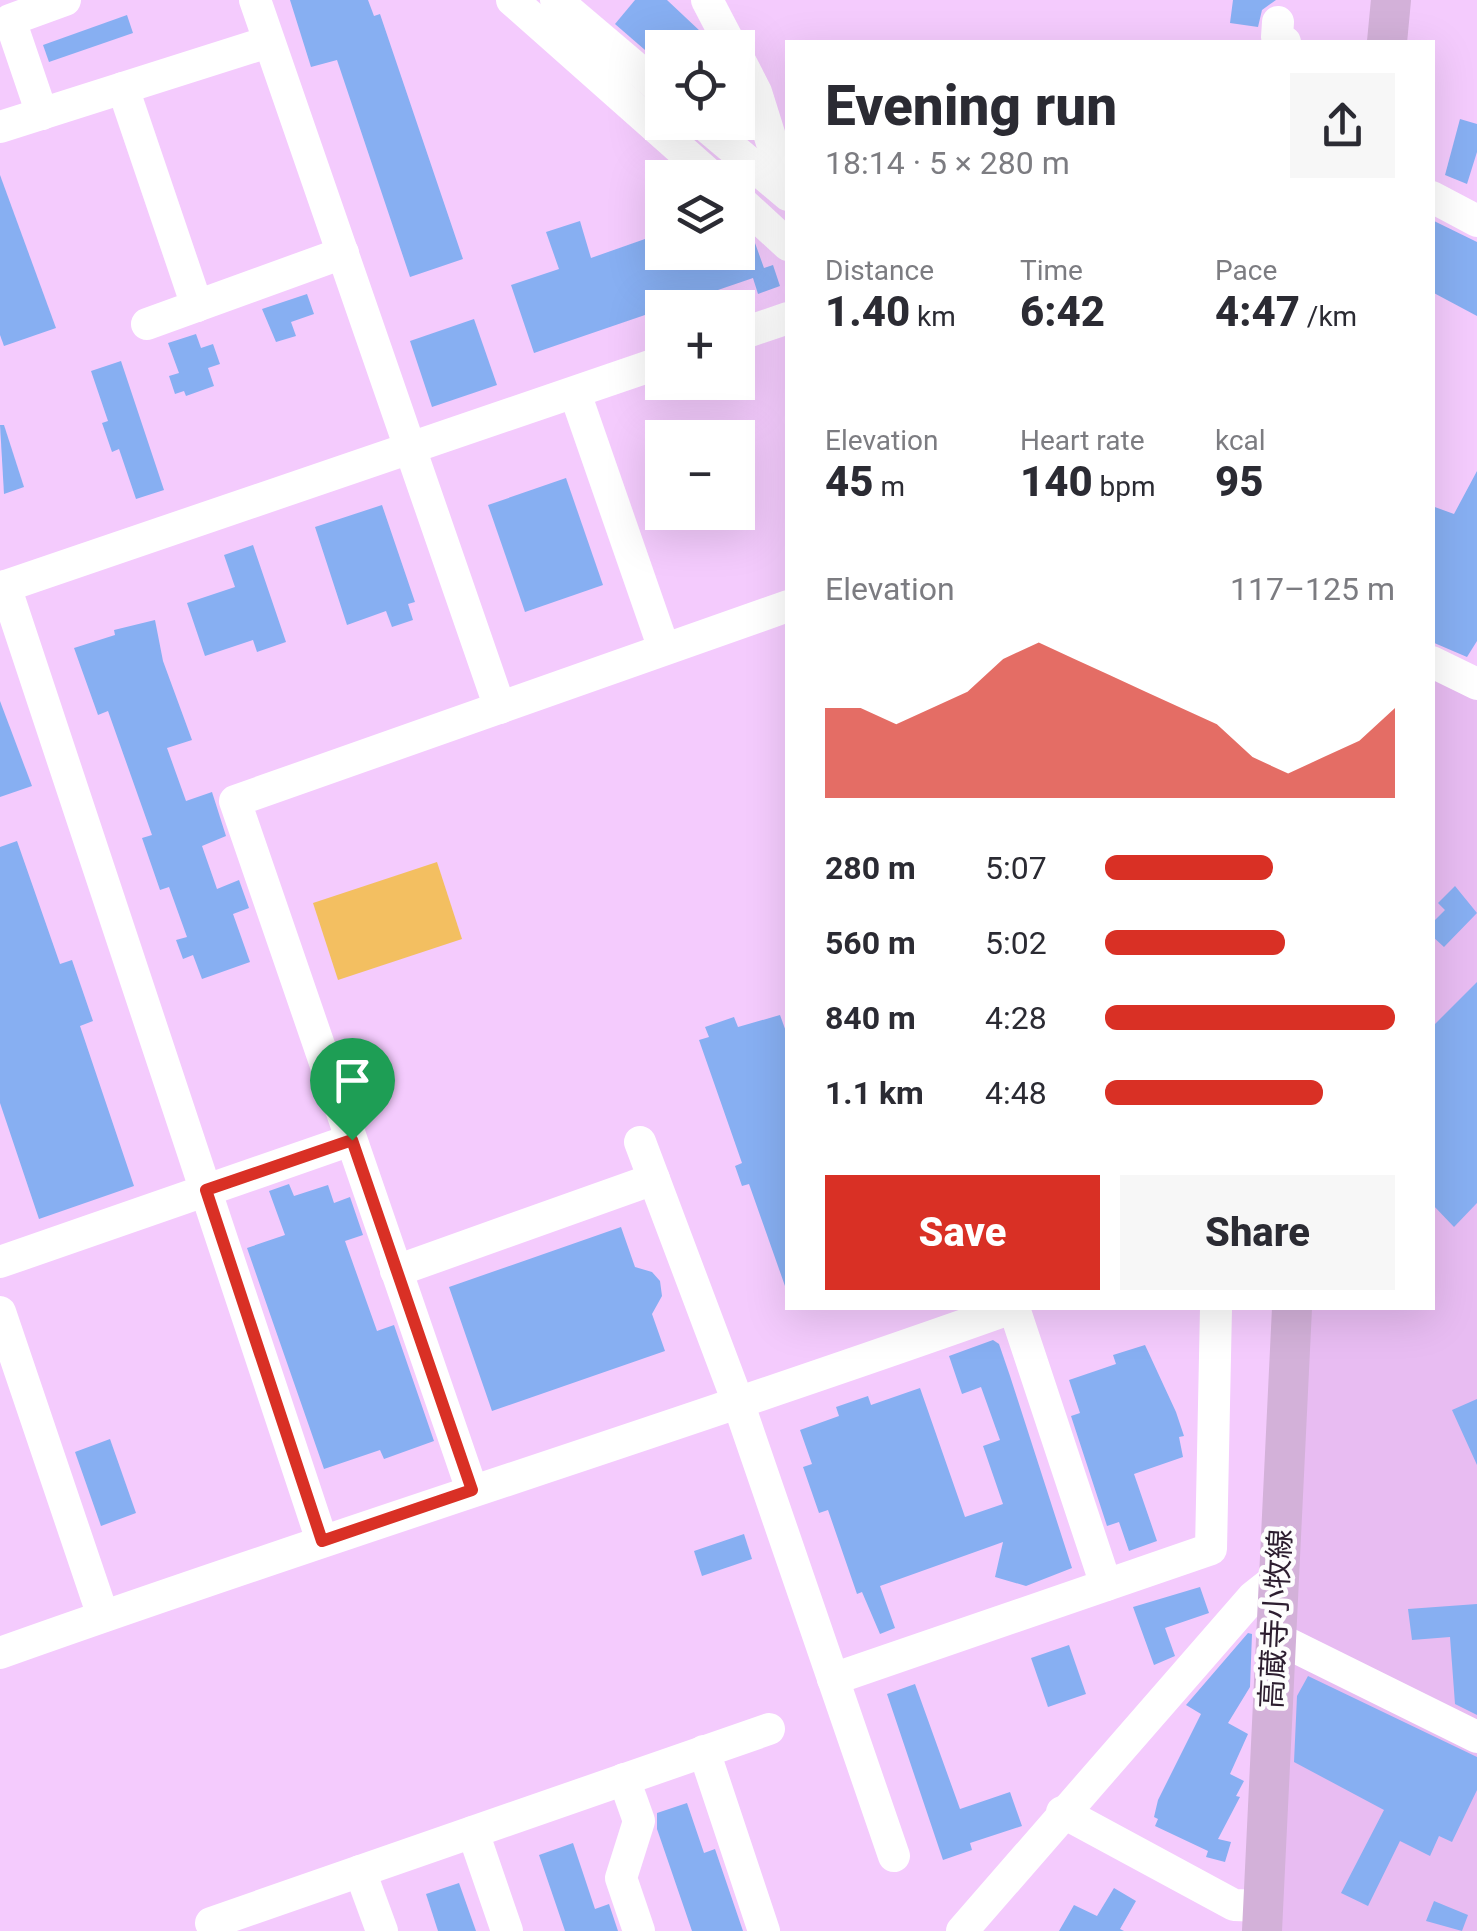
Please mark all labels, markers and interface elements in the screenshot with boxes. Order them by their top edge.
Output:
map controls [645,30,755,530]
button: locate [645,30,755,140]
button: share [1290,73,1395,178]
text: Evening run [825,74,1117,138]
text: 18:14 · 5 × 280 m [825,144,1070,182]
button: layers [645,160,755,270]
text: Distance [825,254,934,287]
text: Time [1020,254,1083,287]
text: Pace [1215,254,1277,287]
text: 1.40 [825,287,910,336]
text: 6:42 [1020,287,1105,336]
text: 4:47 [1215,287,1300,336]
button: + [645,290,755,400]
text: km [910,300,956,333]
text: /km [1300,300,1357,333]
button: − [645,420,755,530]
text: Elevation [825,424,938,457]
text: Heart rate [1020,424,1145,457]
text: kcal [1215,424,1266,457]
text: 45 [825,457,873,506]
text: 140 [1020,457,1093,506]
text: 95 [1215,457,1263,506]
text: m [873,470,905,503]
text: bpm [1093,470,1156,503]
text: Elevation [825,570,955,608]
text: 117–125 m [1230,570,1395,608]
text: 280 m [825,849,916,887]
text: 5:07 [985,849,1047,887]
text: 560 m [825,924,916,962]
text: 5:02 [985,924,1047,962]
text: 840 m [825,999,916,1037]
text: 4:28 [985,999,1047,1037]
pin [310,1038,395,1141]
icon: arrive [325,1053,380,1108]
text: 1.1 km [825,1074,924,1112]
text: 4:48 [985,1074,1047,1112]
button: Save [825,1175,1100,1290]
button: Share [1120,1175,1395,1290]
street label: 高蔵寺小牧線 [1253,1528,1298,1710]

